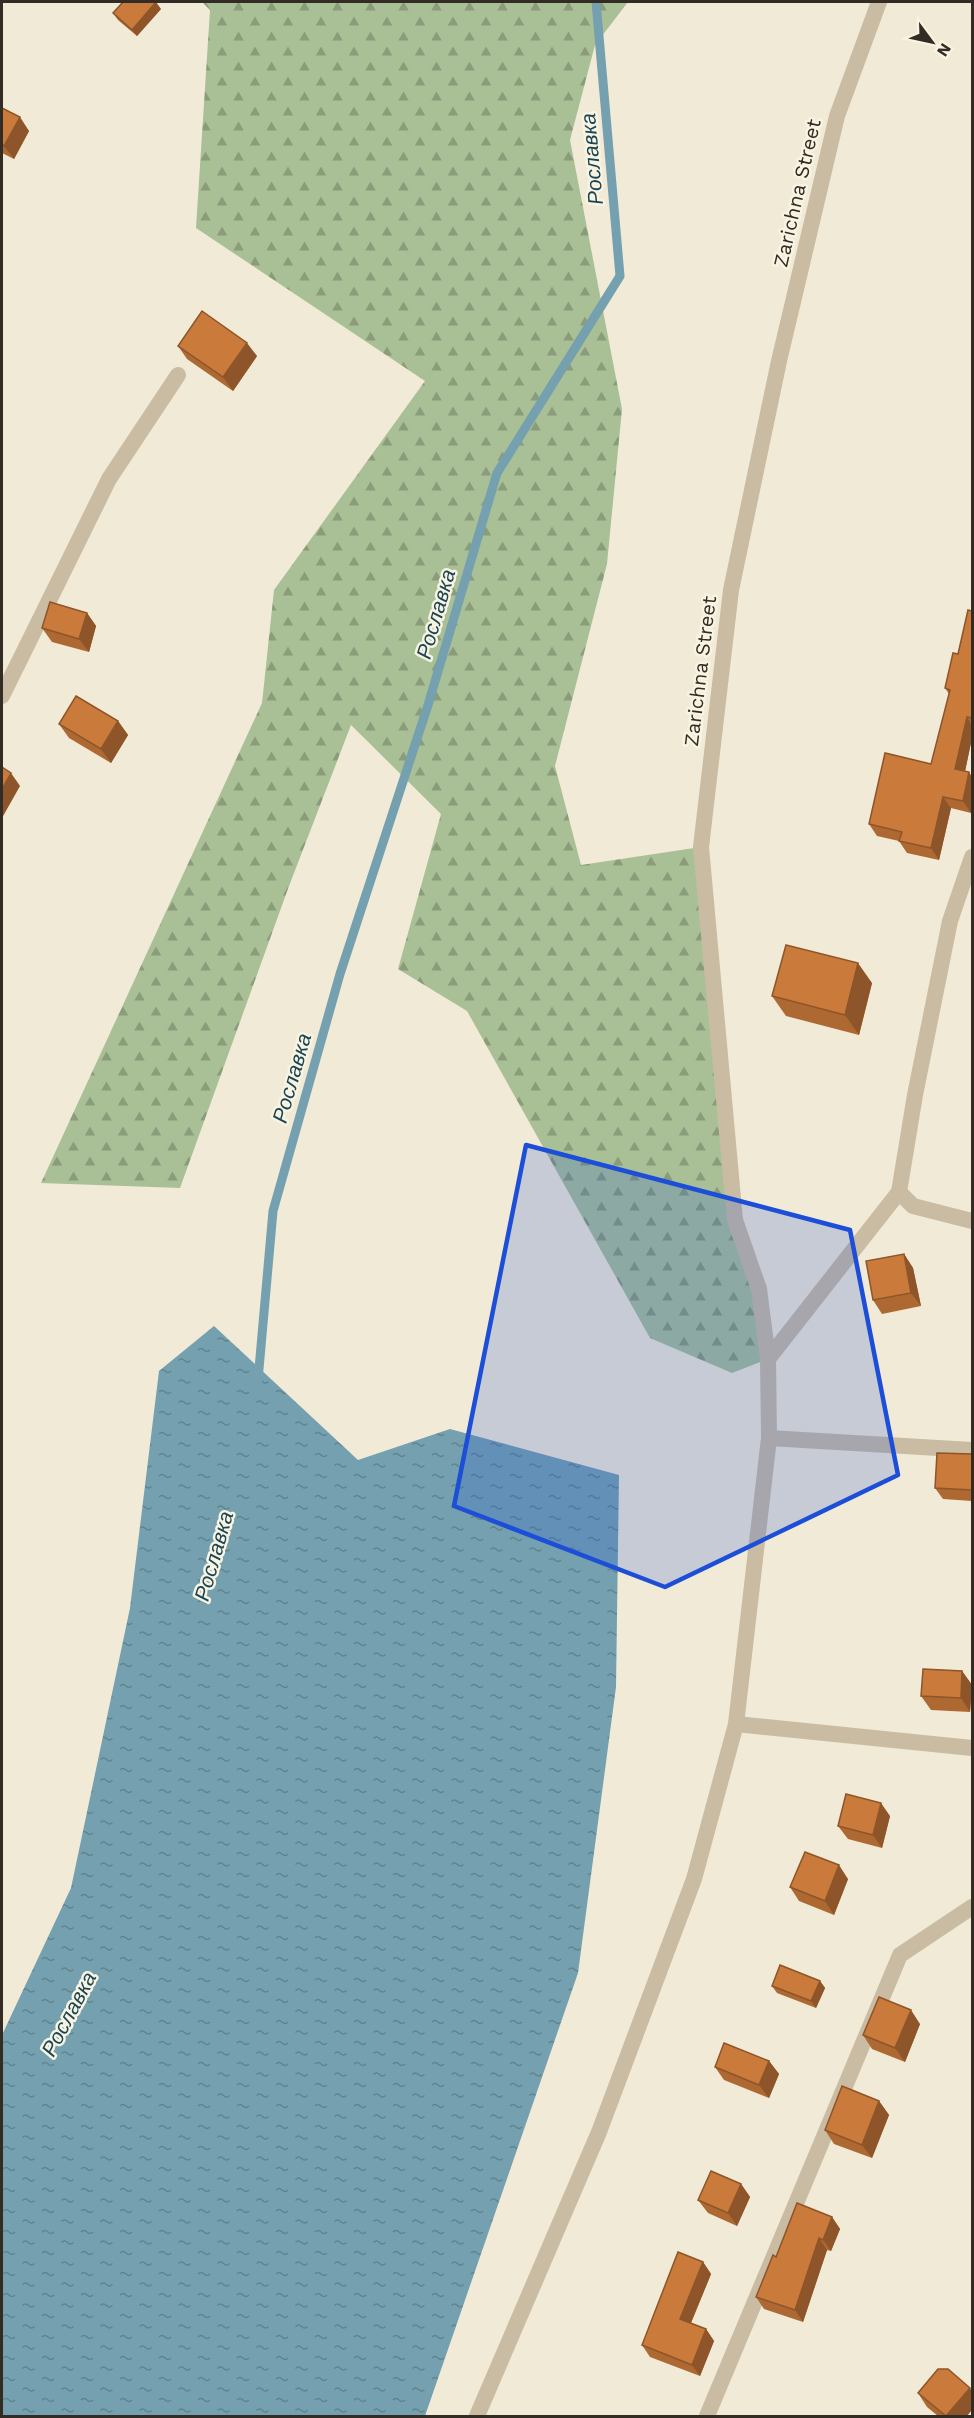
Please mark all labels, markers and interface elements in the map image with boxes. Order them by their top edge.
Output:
north arrow [902,12,962,72]
text: N [933,40,955,60]
water label: Рославка [575,112,608,206]
street label: Zarichna Street [768,116,826,269]
water label: Рославка [411,566,460,662]
street label: Zarichna Street [679,594,721,748]
water label: Рославка [267,1030,316,1126]
water label: Рославка [189,1508,238,1604]
water label: Рославка [36,1967,101,2060]

